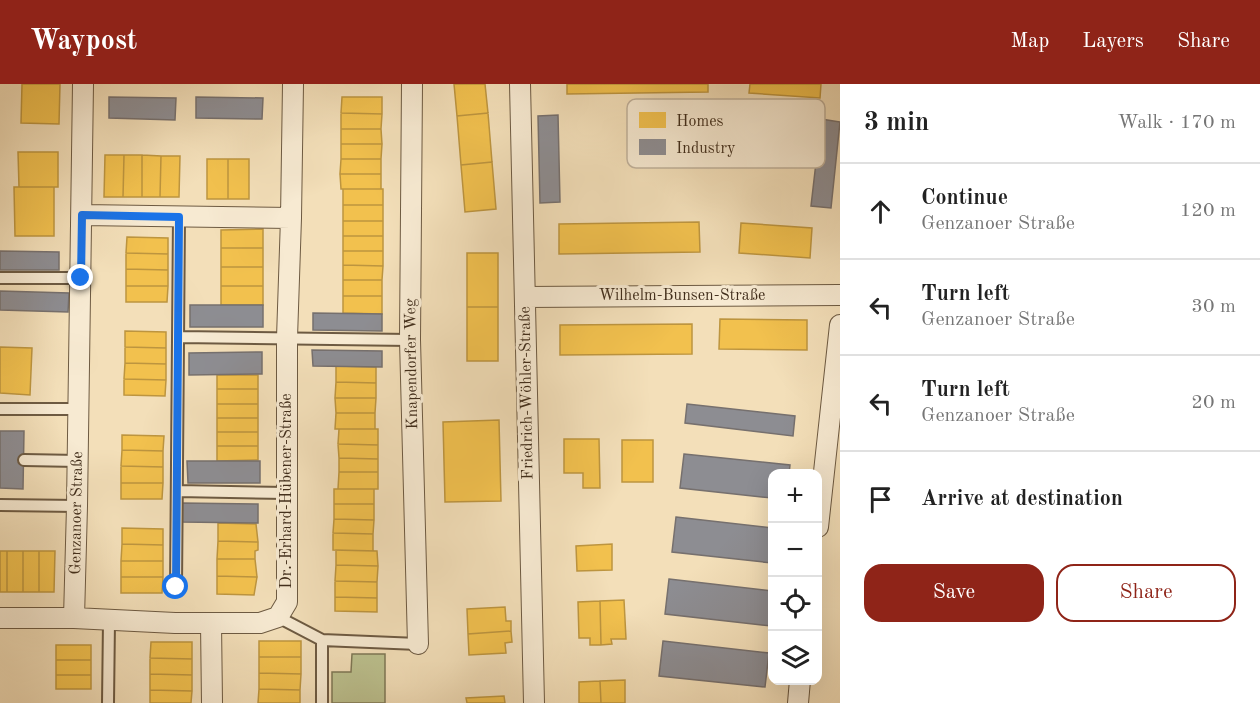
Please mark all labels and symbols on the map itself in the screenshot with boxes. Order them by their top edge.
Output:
legend [627,99,825,168]
text: Homes [676,114,724,130]
text: Industry [676,141,736,157]
route end [67,264,93,290]
street label: Wilhelm-Bunsen-Straße [599,288,765,304]
street label: Knapendorfer Weg [403,298,421,430]
street label: Friedrich-Wöhler-Straße [517,306,537,480]
street label: Dr.-Erhard-Hübener-Straße [279,393,295,589]
street label: Genzanoer Straße [68,451,86,575]
route start [162,573,188,599]

